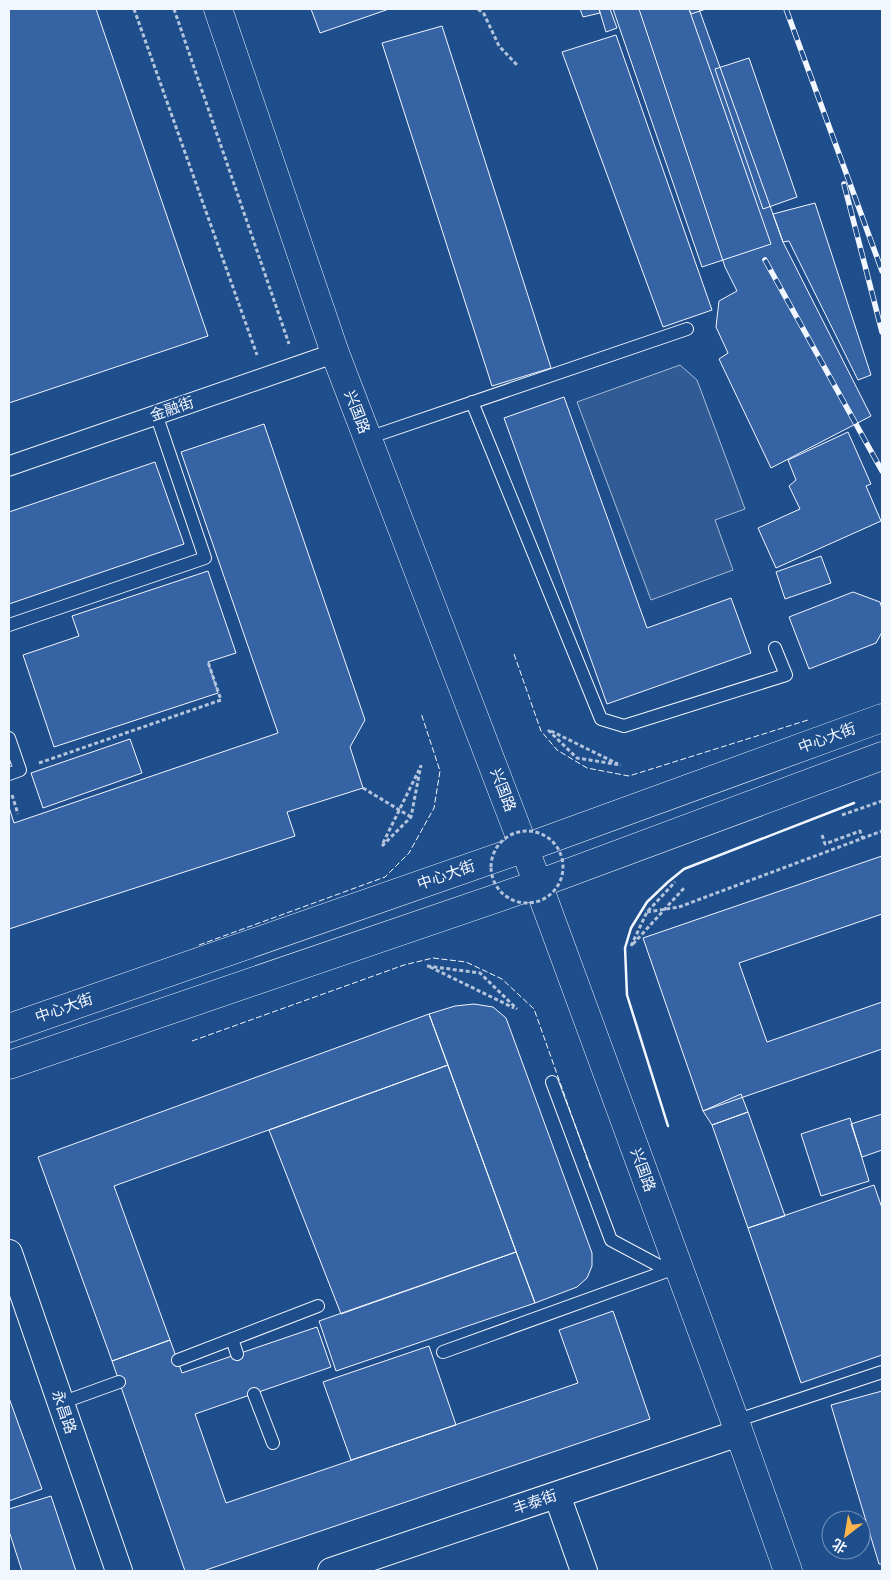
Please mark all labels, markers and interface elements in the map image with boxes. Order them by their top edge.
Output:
street label: 兴国路 [341,387,375,436]
street label: 金融街 [147,391,196,425]
street label: 中心大街 [795,717,858,757]
street label: 兴国路 [487,765,521,814]
street label: 中心大街 [414,855,477,893]
street label: 中心大街 [32,988,95,1026]
street label: 兴国路 [627,1145,661,1194]
street label: 永昌路 [48,1387,82,1436]
street label: 丰泰街 [510,1484,559,1518]
north arrow [821,1510,871,1560]
text: 北 [828,1535,850,1558]

